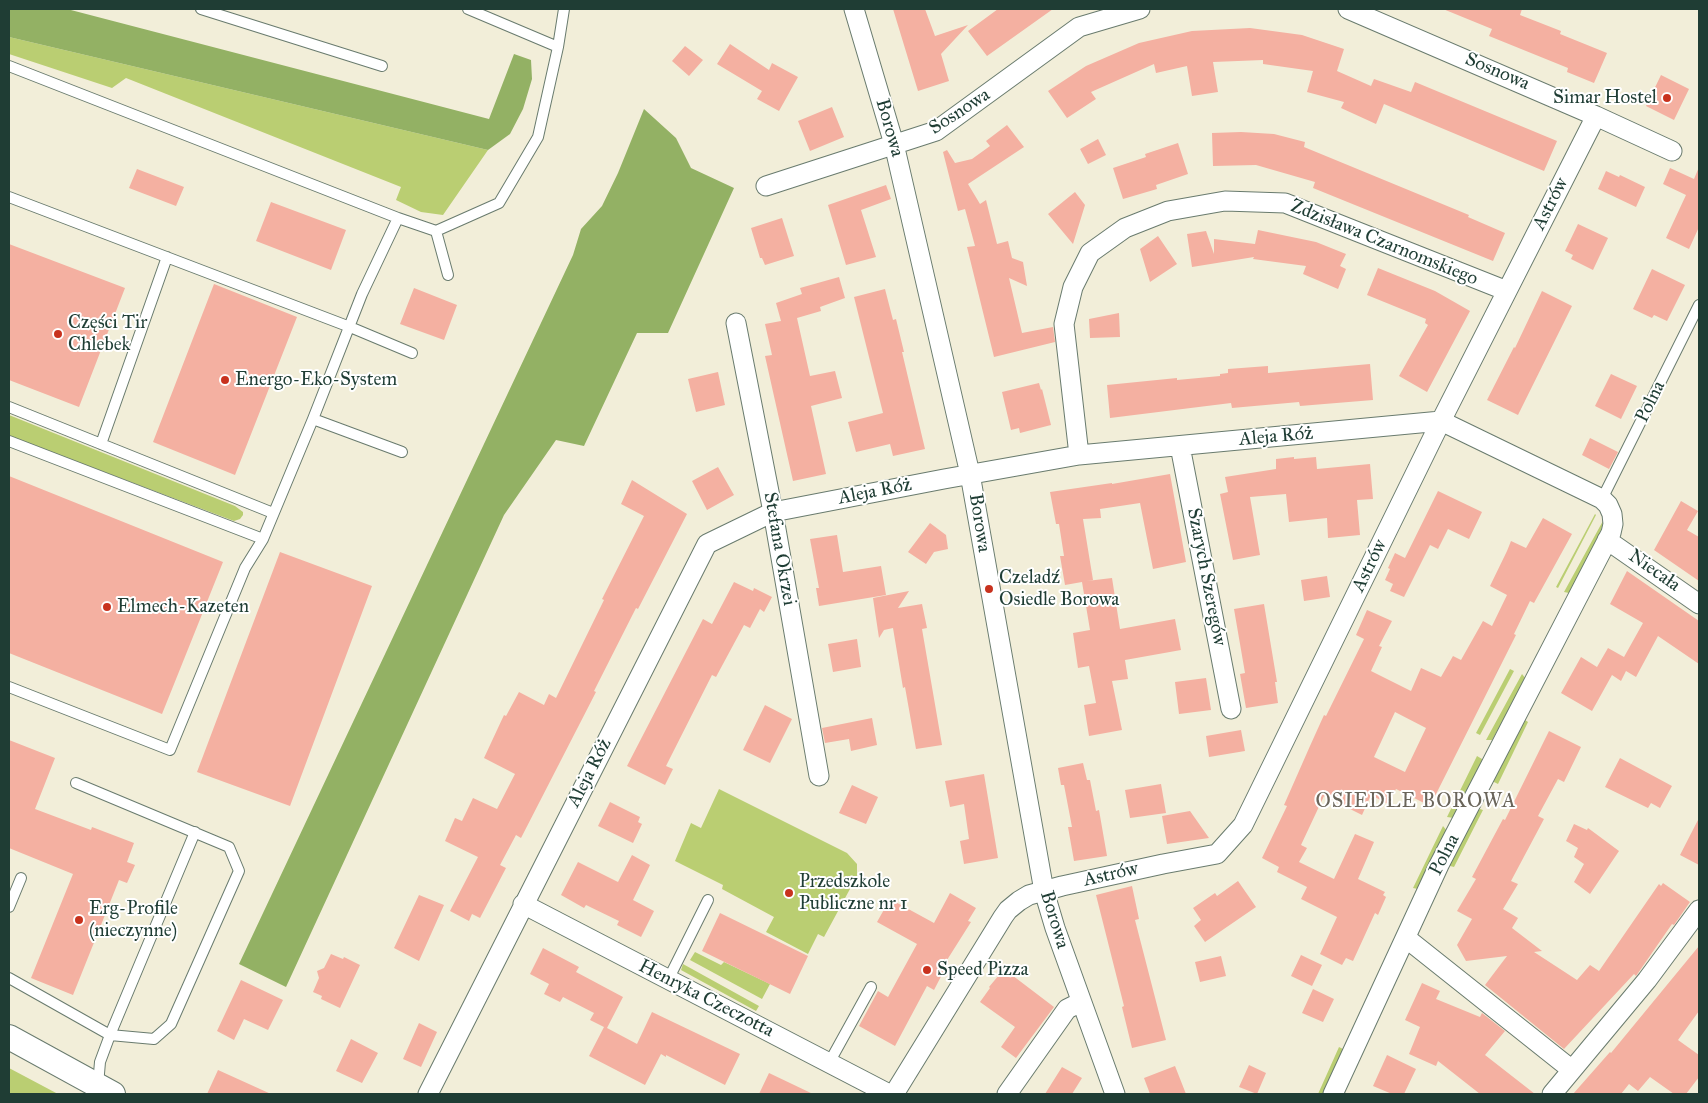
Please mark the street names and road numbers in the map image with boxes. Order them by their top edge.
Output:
street label: Sosnowa [1461,48,1533,96]
street label: Sosnowa [925,84,995,140]
street label: Borowa [870,96,908,160]
street label: Astrów [1528,174,1574,234]
street label: Zdzisława Czarnomskiego [1287,195,1481,291]
street label: Polna [1631,377,1671,427]
street label: Aleja Róż [1238,422,1314,452]
street label: Aleja Róż [836,474,914,510]
street label: Stefana Okrzei [758,491,800,607]
street label: Borowa [963,492,995,554]
street label: Szarych Szeregów [1181,506,1231,648]
street label: Astrów [1348,536,1392,596]
street label: Niecała [1624,545,1684,597]
street label: Aleja Róż [563,735,617,811]
street label: Polna [1425,830,1465,880]
street label: Astrów [1081,858,1141,892]
street label: Borowa [1034,888,1074,952]
street label: Henryka Czeczotta [634,955,778,1043]

